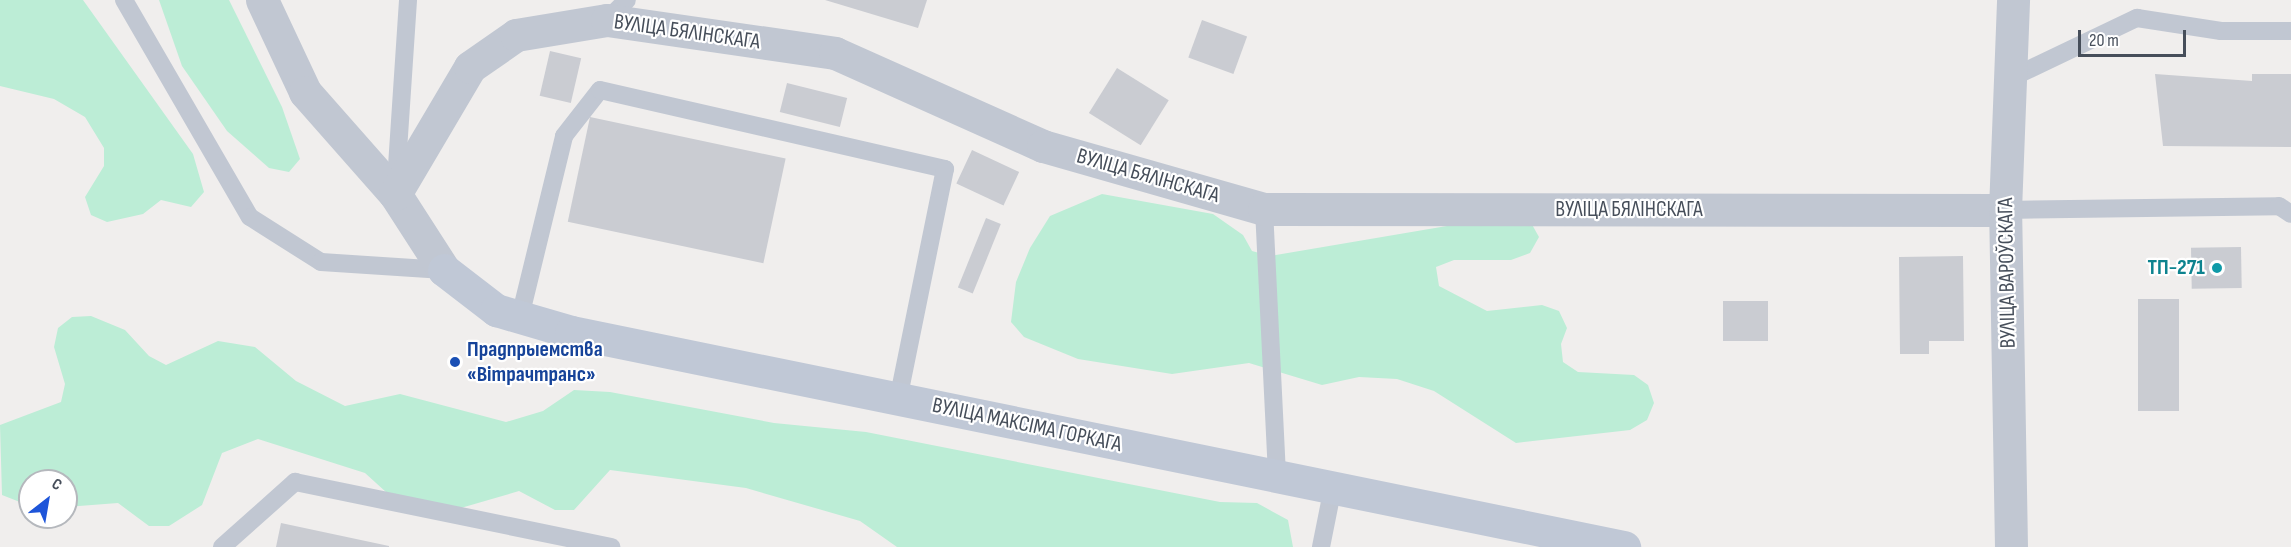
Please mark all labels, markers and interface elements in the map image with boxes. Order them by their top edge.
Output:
street label: ВУЛІЦА БЯЛІНСКАГА [612,9,762,55]
scale bar [2081,18,2189,56]
text: 20 m [2089,30,2119,51]
street label: ВУЛІЦА БЯЛІНСКАГА [1074,143,1222,209]
street label: ВУЛІЦА БЯЛІНСКАГА [1555,197,1703,223]
street label: ВУЛІЦА ВАРОЎСКАГА [1992,197,2022,349]
place label: ТП-271 [2147,255,2205,281]
marker: ТП-271 [2210,261,2224,275]
place label: Прадпрыемства «Вітрачтранс» [467,336,603,388]
marker: Прадпрыемства «Вітрачтранс» [448,355,462,369]
street label: ВУЛІЦА МАКСІМА ГОРКАГА [930,392,1124,458]
north arrow [18,469,78,529]
text: С [48,475,65,495]

